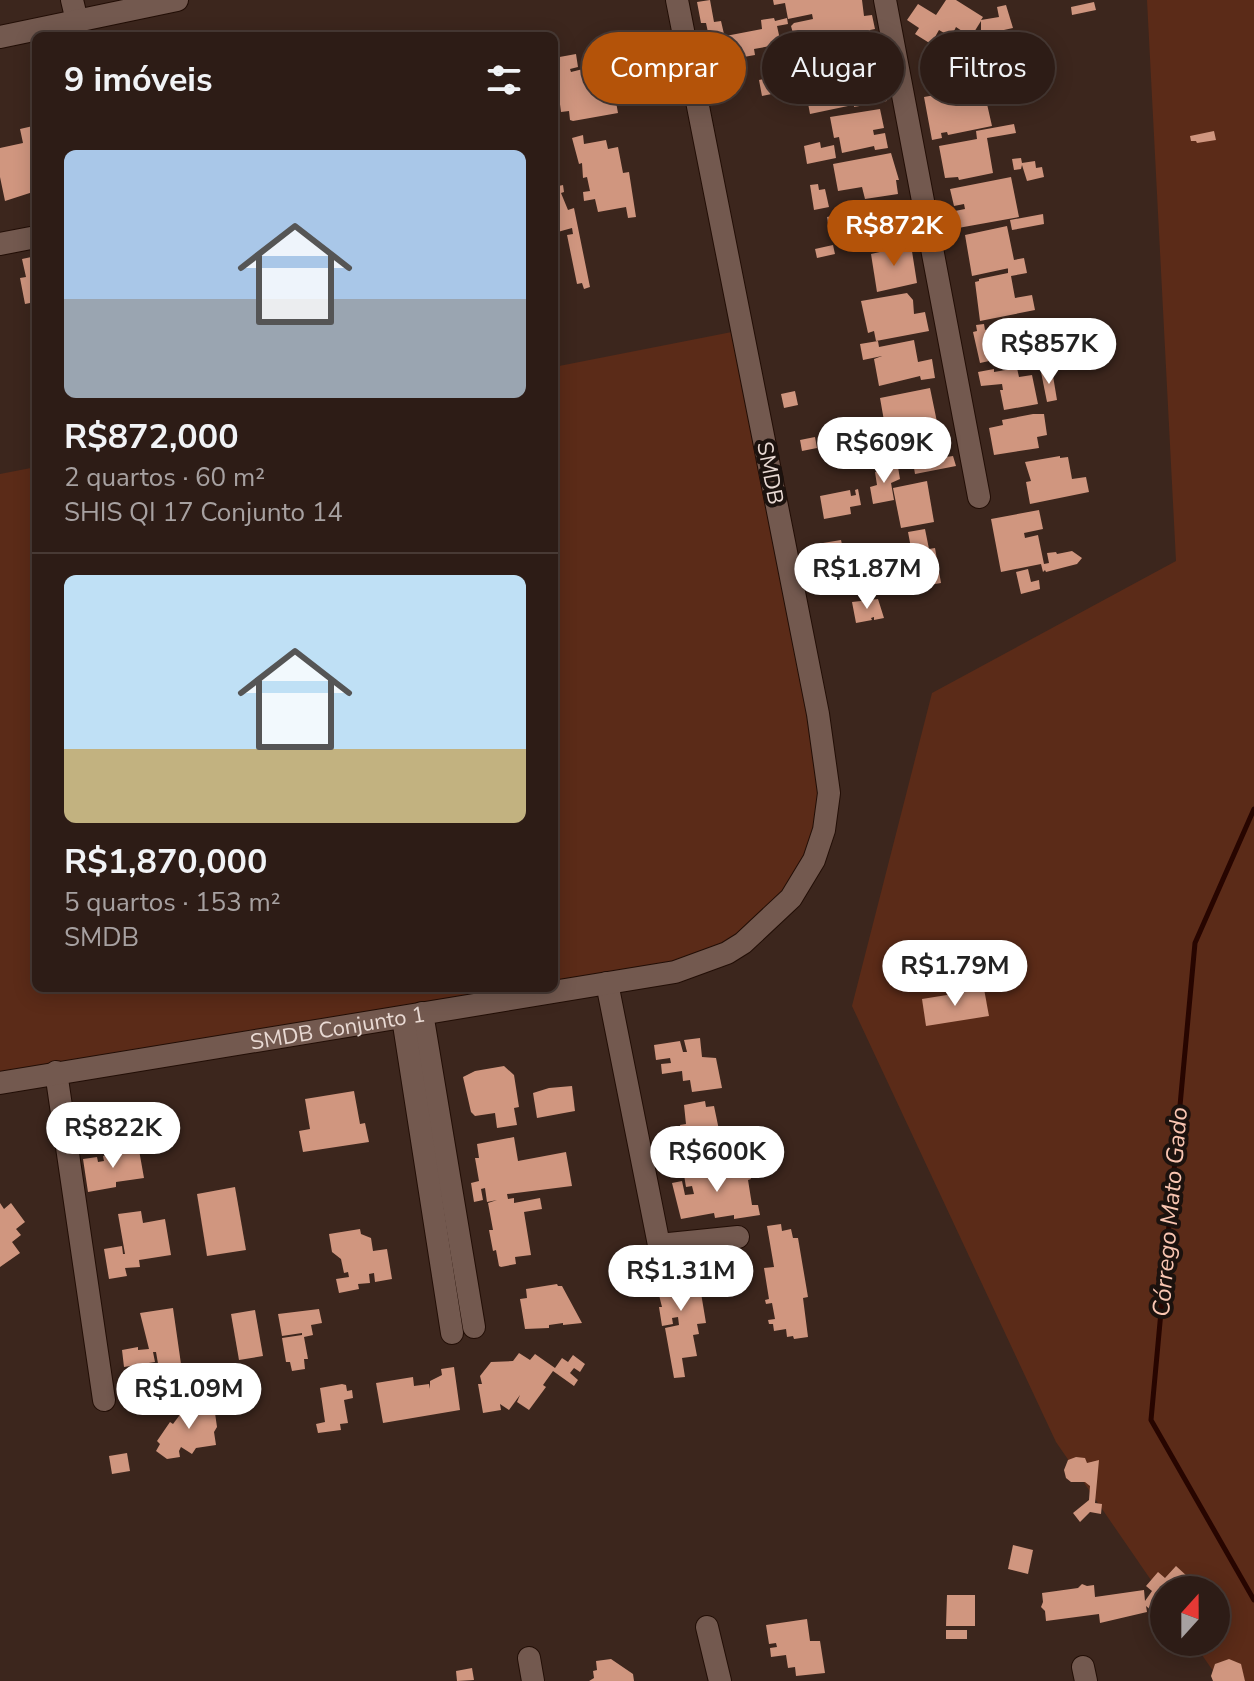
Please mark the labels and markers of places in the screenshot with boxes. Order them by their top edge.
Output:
pin: R$872K [829,200,959,268]
pin: R$857K [984,318,1114,386]
pin: R$609K [819,417,949,485]
pin: R$1.87M [793,543,941,611]
pin: R$1.79M [881,940,1029,1008]
pin: R$822K [48,1102,178,1170]
pin: R$600K [652,1126,782,1194]
pin: R$1.31M [607,1245,755,1313]
pin: R$1.09M [115,1363,263,1431]

